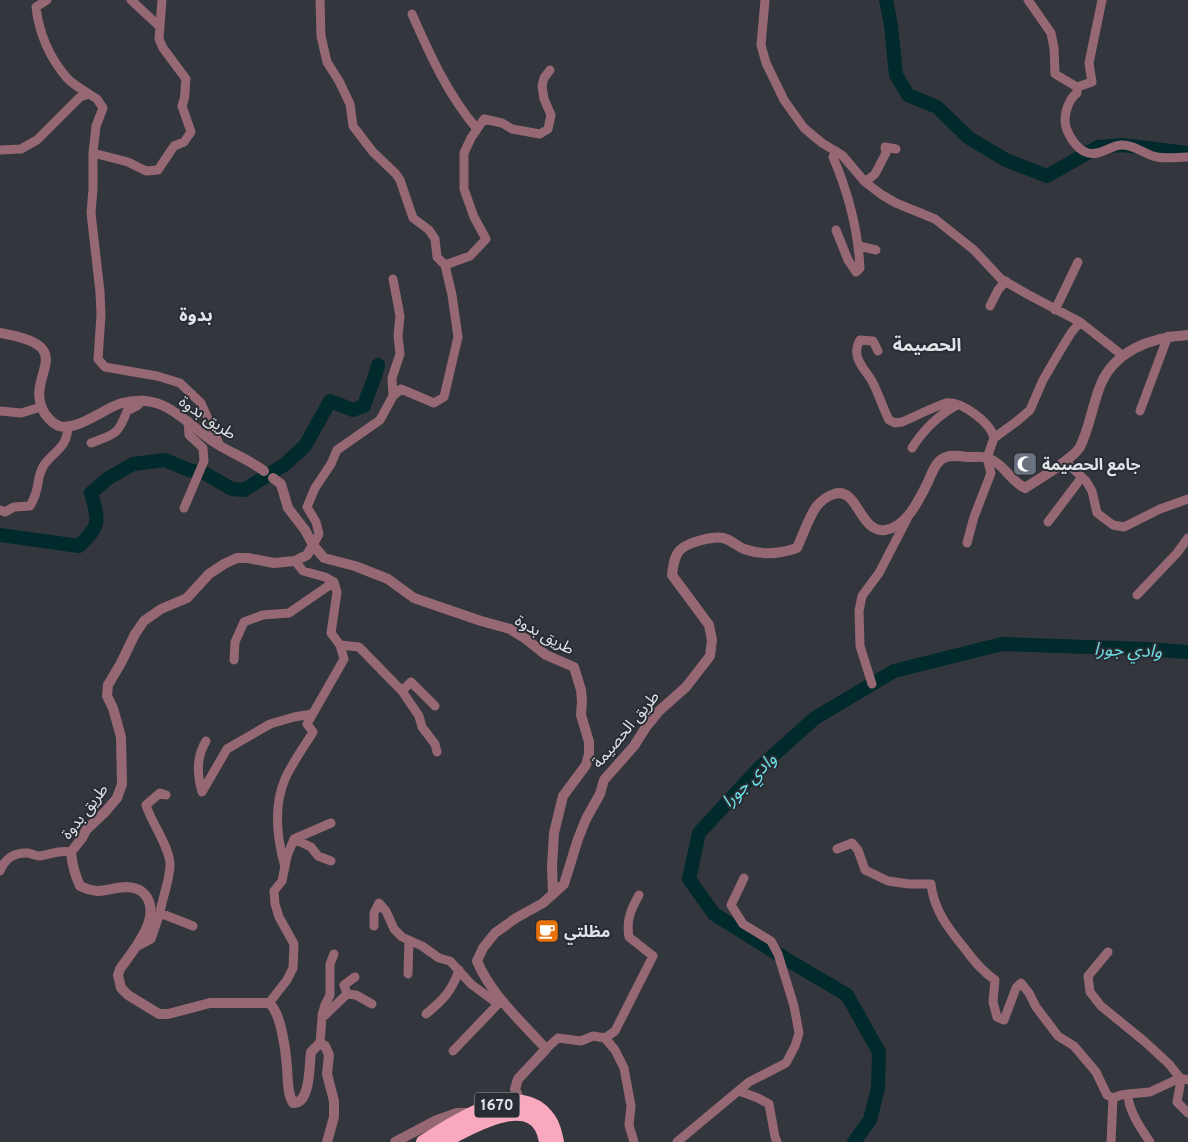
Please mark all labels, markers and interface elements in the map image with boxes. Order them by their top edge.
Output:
district label: بدوة [179,305,213,328]
district label: الحصيمة [893,335,961,358]
street label: طريق بدوة [175,392,239,445]
mosque icon: جامع الحصيمة [1012,451,1038,477]
place label: جامع الحصيمة [1042,456,1141,477]
street label: طريق بدوة [511,611,577,660]
water label: وادي جورا [1093,639,1162,665]
street label: طريق الحصيمة [588,688,665,773]
water label: وادي جورا [718,749,783,814]
street label: طريق بدوة [58,780,113,844]
cafe icon: مظلتي [534,918,560,944]
place label: مظلتي [564,923,610,945]
road number: 1670 [474,1092,520,1118]

